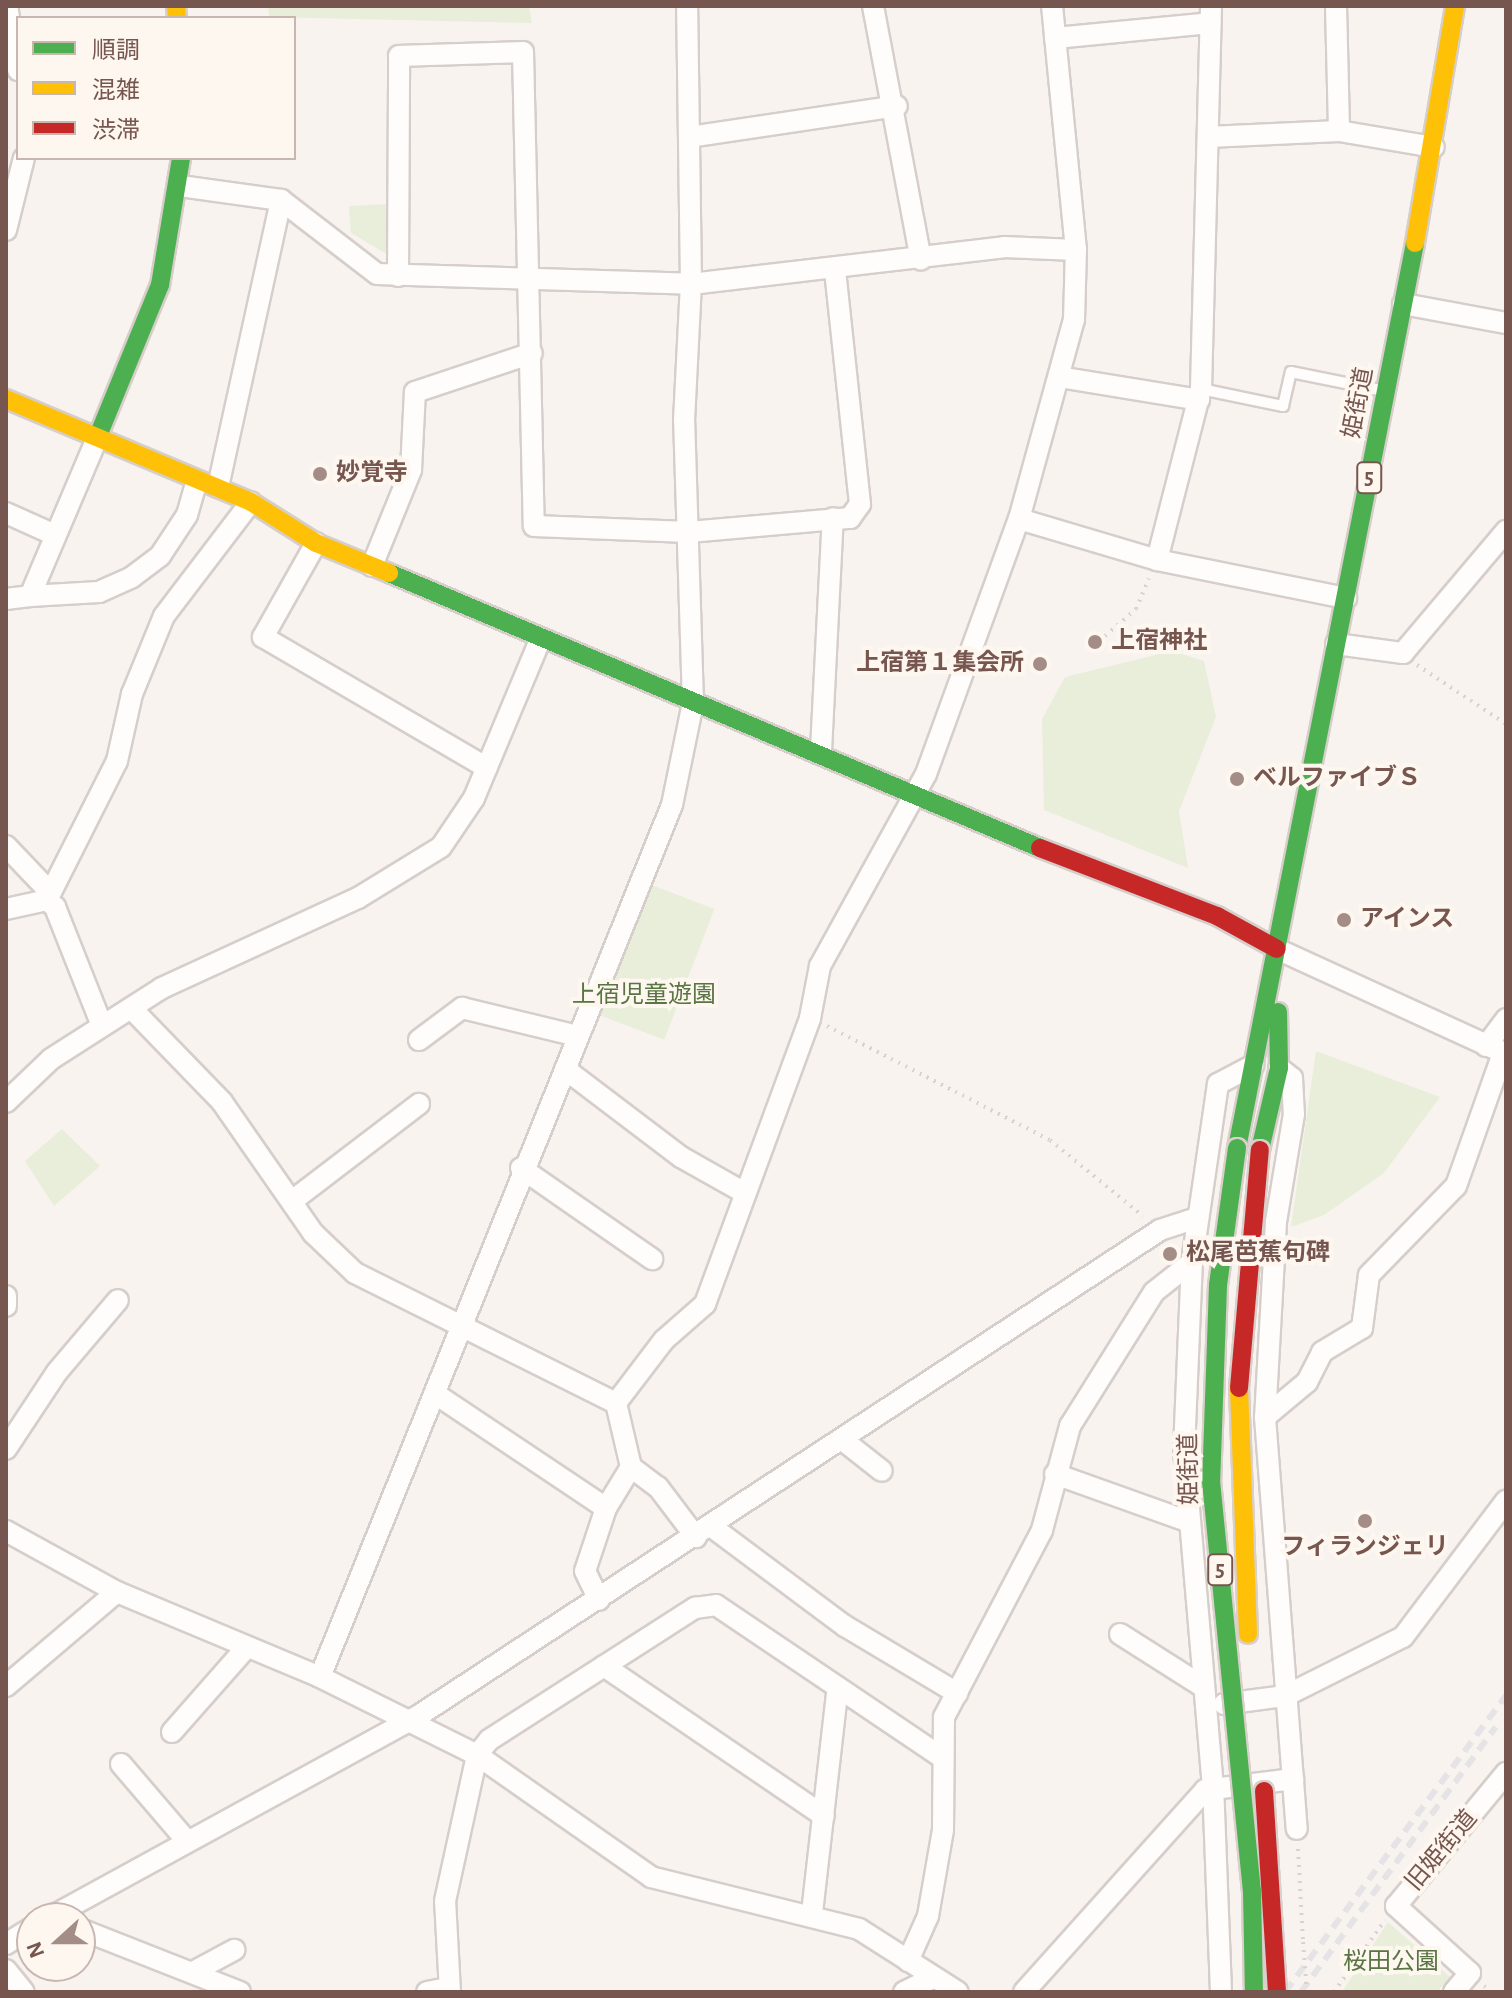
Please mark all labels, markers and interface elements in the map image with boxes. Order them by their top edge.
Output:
legend [16,16,296,160]
text: 順調 [92,39,140,63]
text: 混雑 [92,79,140,103]
text: 渋滞 [92,119,140,143]
street label: 姫街道 [1338,365,1380,441]
place label: 妙覚寺 [336,460,408,488]
road number: 5 [1355,460,1383,496]
marker: 妙覚寺 [311,465,329,483]
place label: 上宿神社 [1111,628,1207,656]
marker: 上宿神社 [1086,633,1104,651]
place label: 上宿第１集会所 [856,650,1024,678]
marker: 上宿第１集会所 [1031,655,1049,673]
place label: ベルファイブＳ [1253,765,1421,793]
marker: ベルファイブＳ [1228,770,1246,788]
place label: アインス [1360,906,1456,934]
marker: アインス [1335,911,1353,929]
park label: 上宿児童遊園 [572,982,716,1010]
place label: 松尾芭蕉句碑 [1186,1240,1330,1268]
marker: 松尾芭蕉句碑 [1161,1245,1179,1263]
street label: 姫街道 [1175,1433,1205,1505]
marker: フィランジェリ [1356,1512,1374,1530]
place label: フィランジェリ [1281,1534,1449,1562]
road number: 5 [1206,1552,1234,1588]
street label: 旧姫街道 [1400,1805,1484,1897]
north arrow [16,1902,96,1982]
text: N [22,1939,48,1961]
park label: 桜田公園 [1343,1949,1439,1977]

